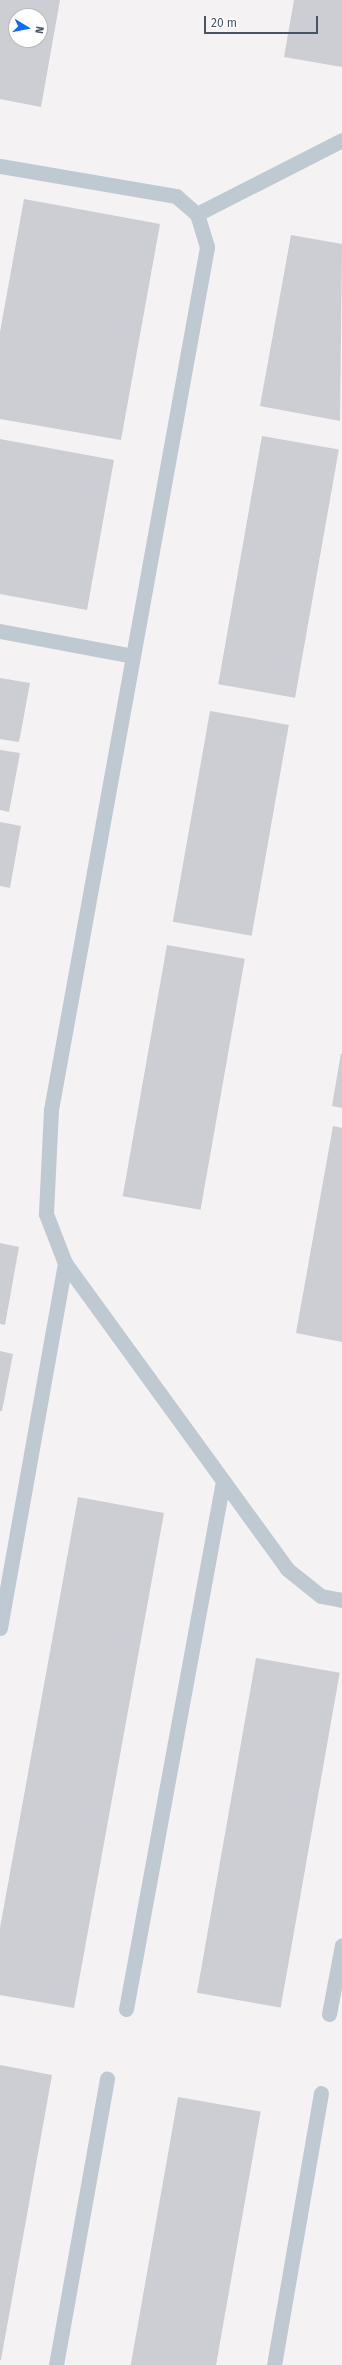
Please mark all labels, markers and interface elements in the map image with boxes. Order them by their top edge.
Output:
north arrow [8,8,48,48]
scale bar [206,8,320,34]
text: 20 m [211,16,237,30]
text: N [32,25,46,35]

